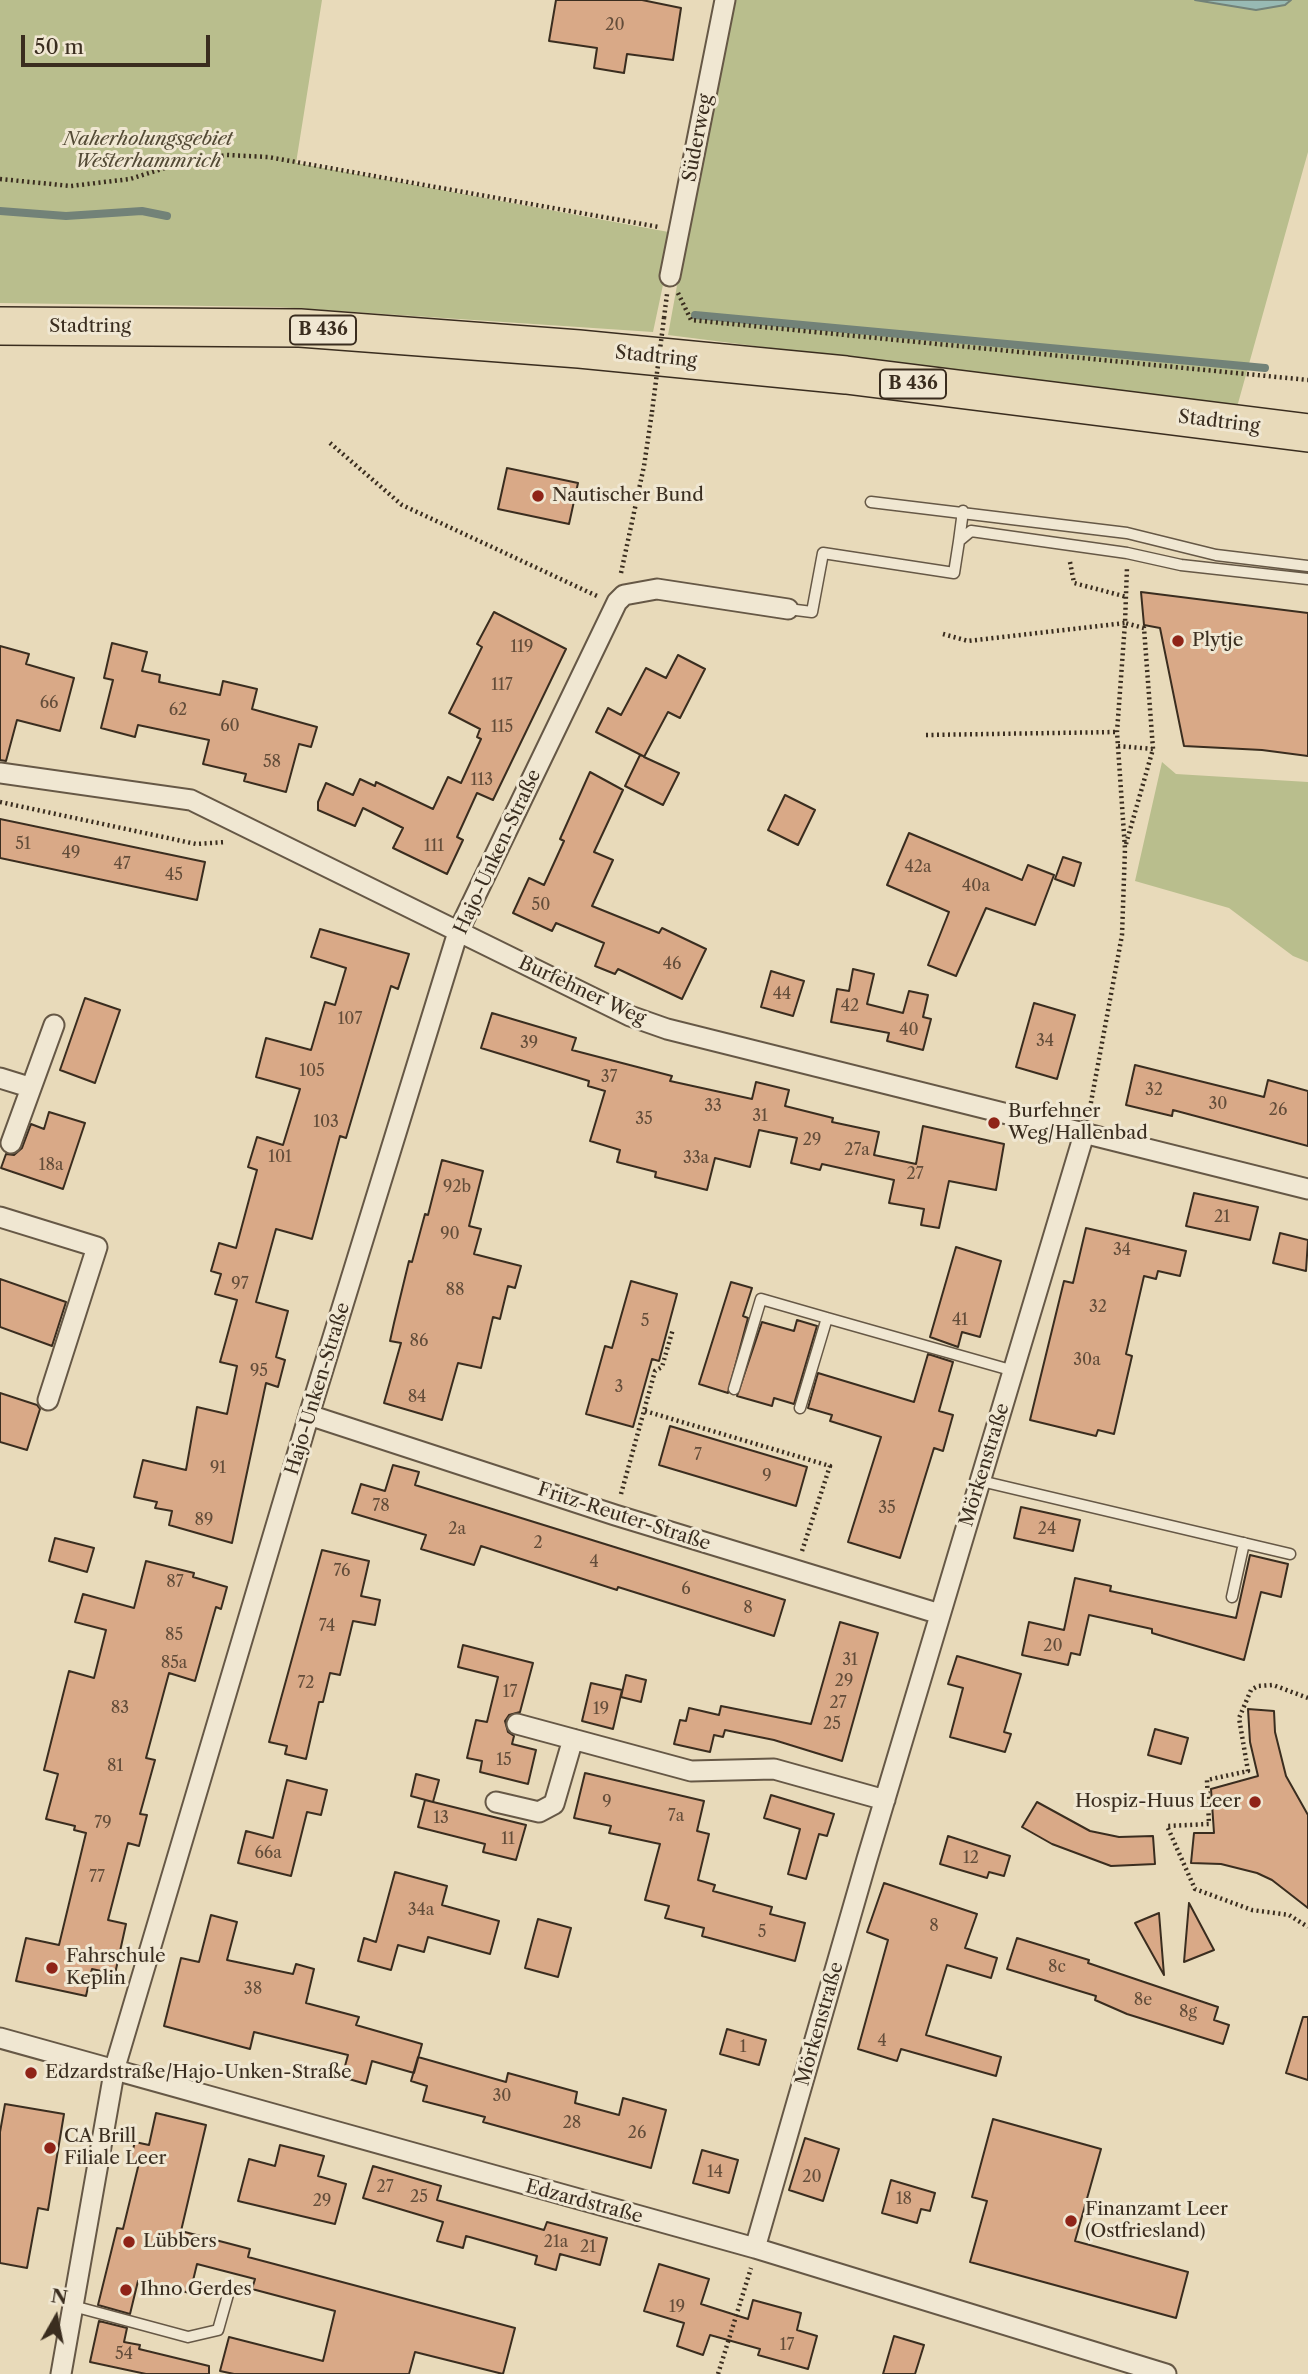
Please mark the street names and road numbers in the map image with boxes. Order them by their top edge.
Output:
street label: Süderweg [678,92,718,184]
street label: Stadtring [49,316,131,338]
road number: B 436 [290,316,356,344]
street label: Stadtring [614,341,698,373]
road number: B 436 [880,370,946,398]
street label: Stadtring [1177,406,1261,438]
street label: Hajo-Unken-Straße [450,766,546,938]
street label: Burfehner Weg [515,952,649,1030]
street label: Hajo-Unken-Straße [281,1300,355,1478]
street label: Mörkenstraße [955,1401,1015,1529]
street label: Fritz-Reuter-Straße [535,1478,713,1556]
street label: Mörkenstraße [791,1959,849,2089]
street label: Edzardstraße [523,2175,645,2229]

